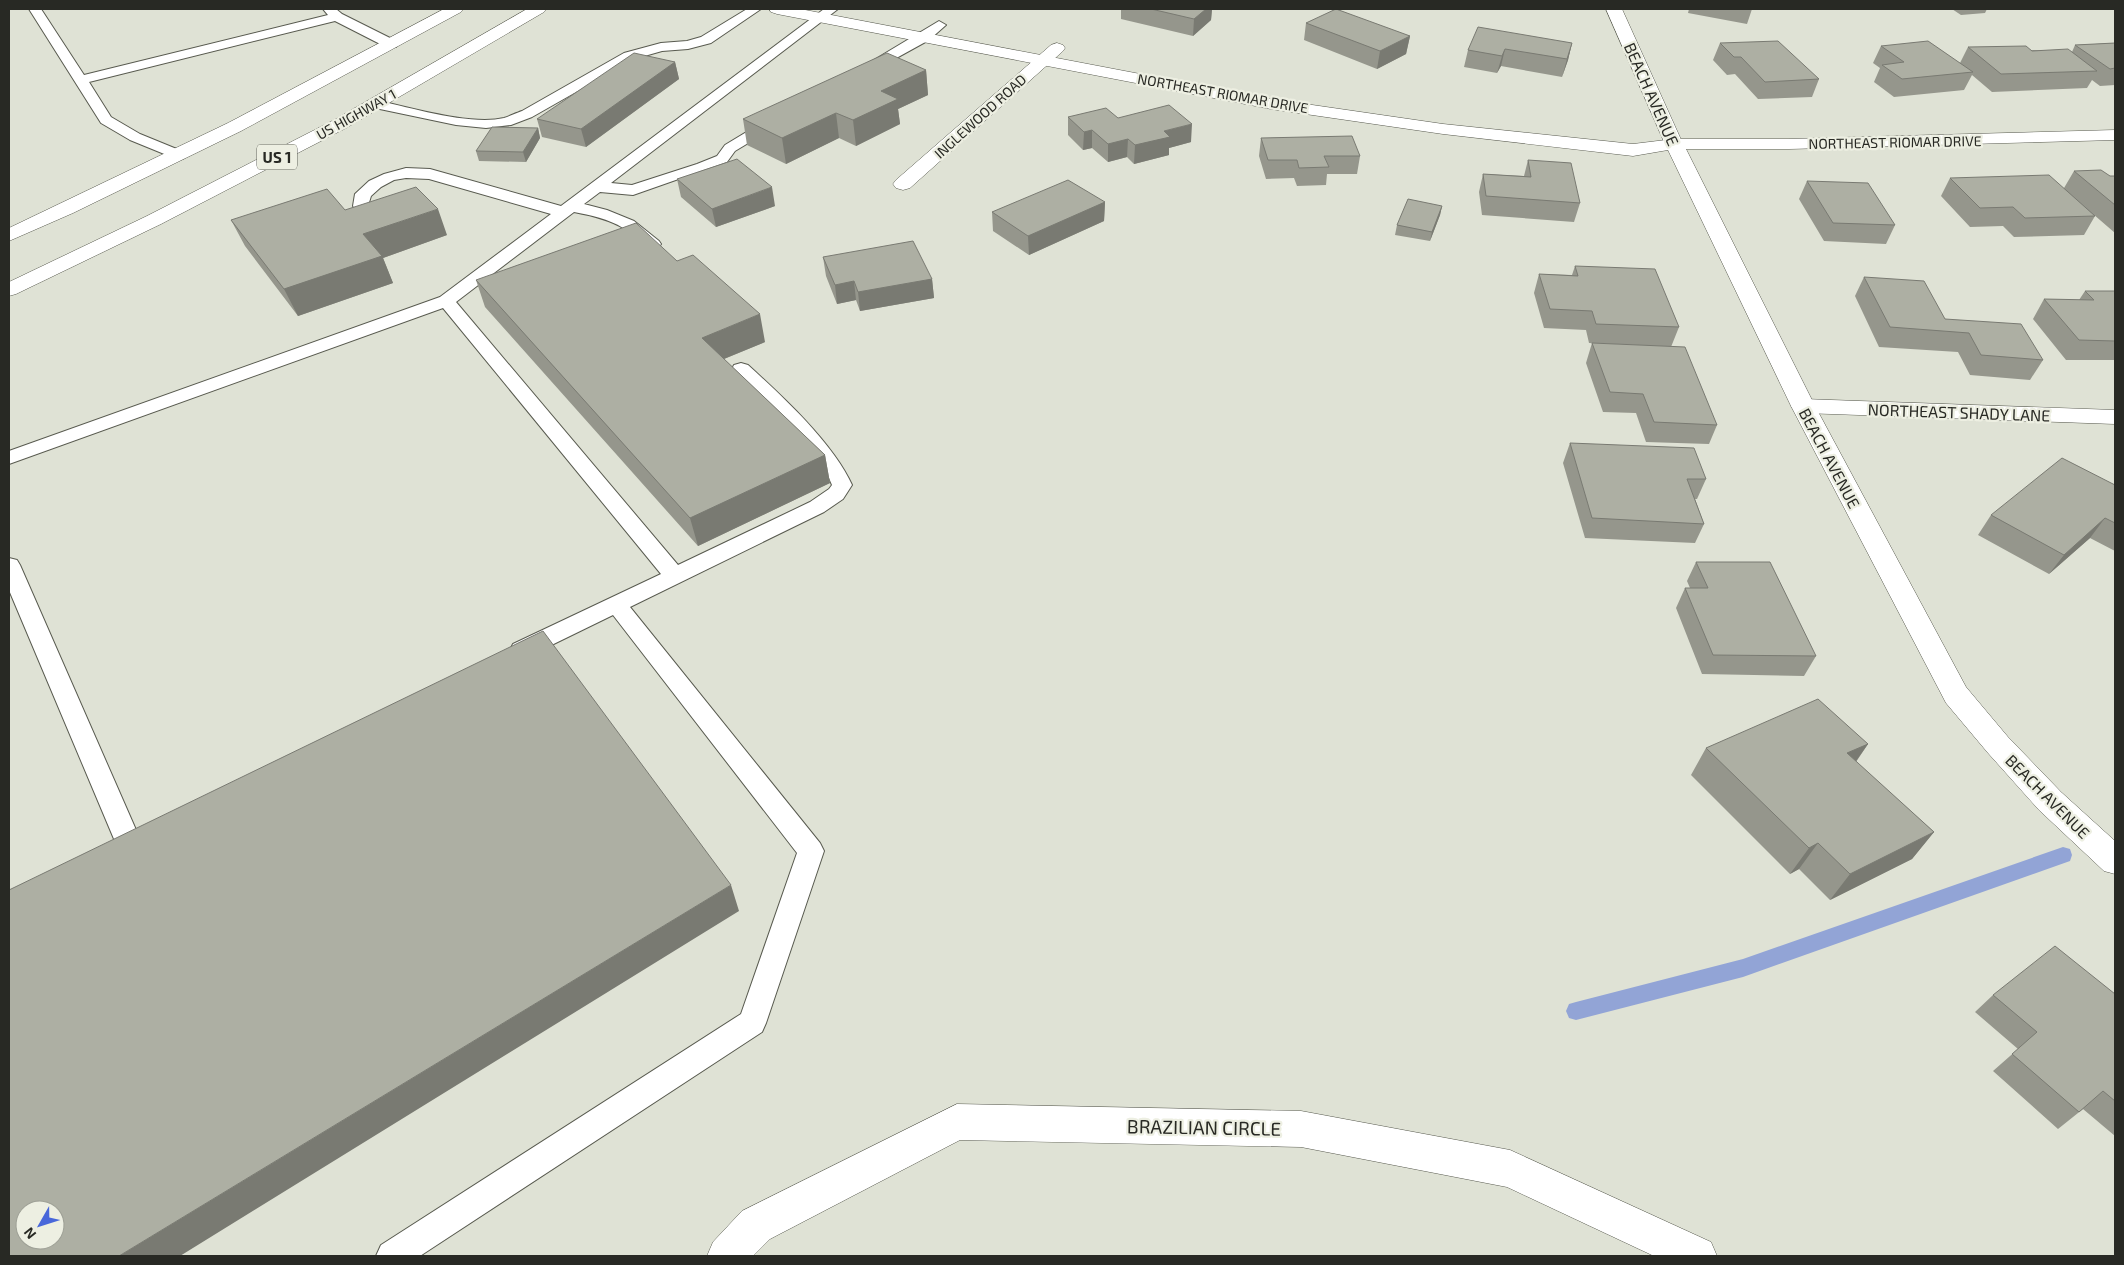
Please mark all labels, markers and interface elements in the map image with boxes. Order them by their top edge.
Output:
street label: BEACH AVENUE [1621,40,1683,148]
street label: INGLEWOOD ROAD [931,70,1029,162]
street label: NORTHEAST RIOMAR DRIVE [1136,70,1310,116]
street label: US HIGHWAY 1 [313,85,399,143]
street label: NORTHEAST RIOMAR DRIVE [1808,132,1982,152]
road number: US 1 [257,144,297,170]
street label: NORTHEAST SHADY LANE [1867,399,2051,425]
street label: BEACH AVENUE [1796,405,1864,511]
street label: BEACH AVENUE [2002,750,2094,842]
street label: BRAZILIAN CIRCLE [1127,1114,1281,1140]
north arrow [15,1200,65,1250]
text: N [20,1224,39,1243]

